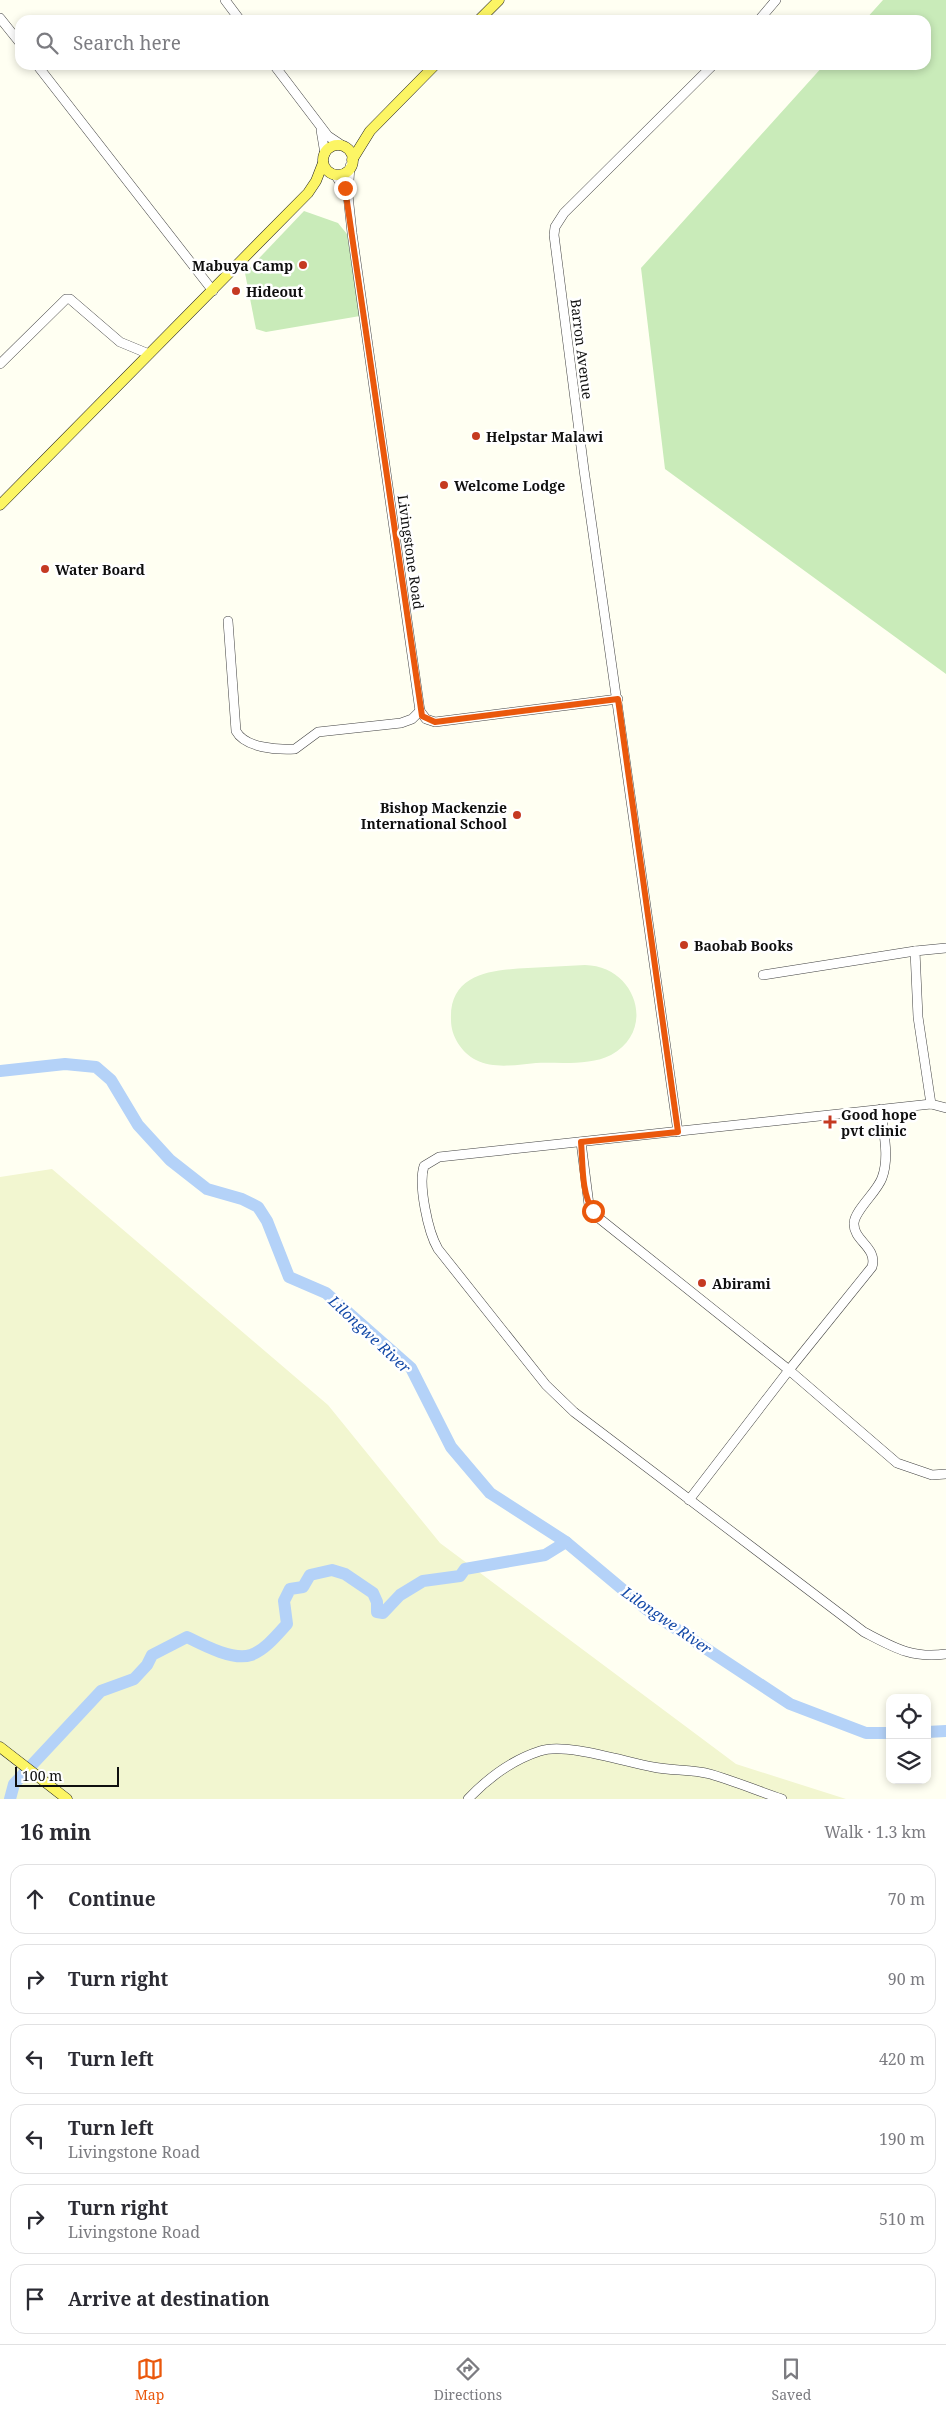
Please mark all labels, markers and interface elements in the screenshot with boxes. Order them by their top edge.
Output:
search box [15,15,931,70]
icon: search [33,29,61,57]
text: Search here [73,30,181,56]
route end [334,177,357,200]
place label: Mabuya Camp [192,256,293,275]
marker: Mabuya Camp [297,259,309,271]
place label: Hideout [246,282,303,301]
marker: Hideout [230,285,242,297]
street label: Barron Avenue [566,298,598,400]
place label: Helpstar Malawi [486,427,603,446]
marker: Helpstar Malawi [470,430,482,442]
place label: Welcome Lodge [454,476,565,495]
marker: Welcome Lodge [438,479,450,491]
street label: Livingstone Road [394,493,429,611]
place label: Water Board [55,560,145,579]
marker: Water Board [39,563,51,575]
place label: Bishop Mackenzie International School [361,798,507,833]
marker: Bishop Mackenzie International School [511,809,523,821]
place label: Baobab Books [694,936,793,955]
marker: Baobab Books [678,939,690,951]
place label: Good hope pvt clinic [841,1105,917,1140]
marker: Good hope pvt clinic [823,1115,837,1129]
route start [582,1200,605,1223]
place label: Abirami [712,1274,771,1293]
marker: Abirami [696,1277,708,1289]
water label: Lilongwe River [324,1290,416,1378]
water label: Lilongwe River [617,1581,717,1659]
map controls [886,1694,931,1784]
button: locate [886,1694,931,1739]
button: layers [886,1739,931,1784]
scale bar [15,1764,119,1787]
text: 100 m [22,1766,62,1785]
text: 16 min [20,1818,91,1846]
text: Walk · 1.3 km [824,1821,926,1843]
icon: ahead [21,1885,49,1913]
text: Continue [68,1886,156,1912]
text: 70 m [888,1888,925,1910]
icon: right [21,1965,49,1993]
text: Turn right [68,1966,168,1992]
text: 90 m [888,1968,925,1990]
icon: left [21,2045,49,2073]
text: Turn left [68,2046,154,2072]
text: 420 m [879,2048,925,2070]
text: Turn left [68,2115,154,2141]
icon: left [21,2125,49,2153]
text: 190 m [879,2128,925,2150]
text: Livingstone Road [68,2141,200,2163]
text: Turn right [68,2195,168,2221]
icon: right [21,2205,49,2233]
text: 510 m [879,2208,925,2230]
text: Livingstone Road [68,2221,200,2243]
icon: arrive [21,2285,49,2313]
text: Arrive at destination [68,2286,270,2312]
tab: Map [135,2355,164,2404]
tab: Directions [434,2355,502,2404]
tab: Saved [772,2355,811,2404]

